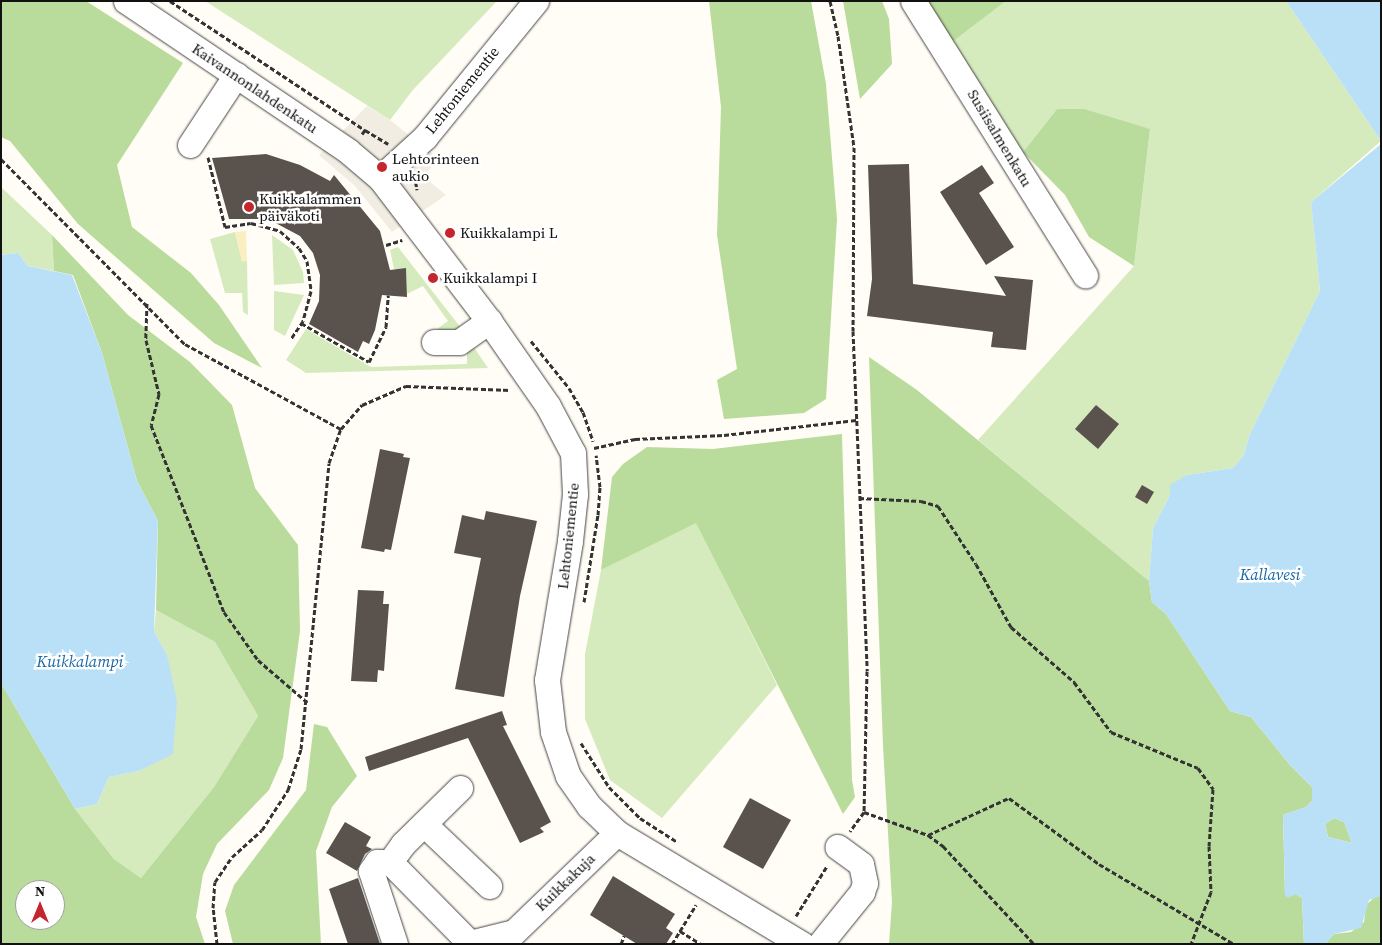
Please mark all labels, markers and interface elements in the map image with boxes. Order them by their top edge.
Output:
street label: Kaivannonlahdenkatu [189,39,321,137]
street label: Lehtoniementie [421,43,503,137]
street label: Susiisalmenkatu [964,86,1036,190]
place label: Lehtorinteen aukio [392,149,480,184]
marker: Lehtorinteen aukio [376,161,388,173]
place label: Kuikkalammen päiväkoti [259,189,362,224]
marker: Kuikkalammen päiväkoti [243,201,255,213]
place label: Kuikkalampi L [460,224,558,242]
marker: Kuikkalampi L [444,227,456,239]
place label: Kuikkalampi I [443,269,537,287]
marker: Kuikkalampi I [427,272,439,284]
street label: Lehtoniementie [553,482,583,590]
water label: Kallavesi [1240,564,1300,584]
water label: Kuikkalampi [37,651,123,671]
street label: Kuikkakuja [532,849,598,915]
north arrow [15,880,65,930]
text: N [35,881,45,901]

